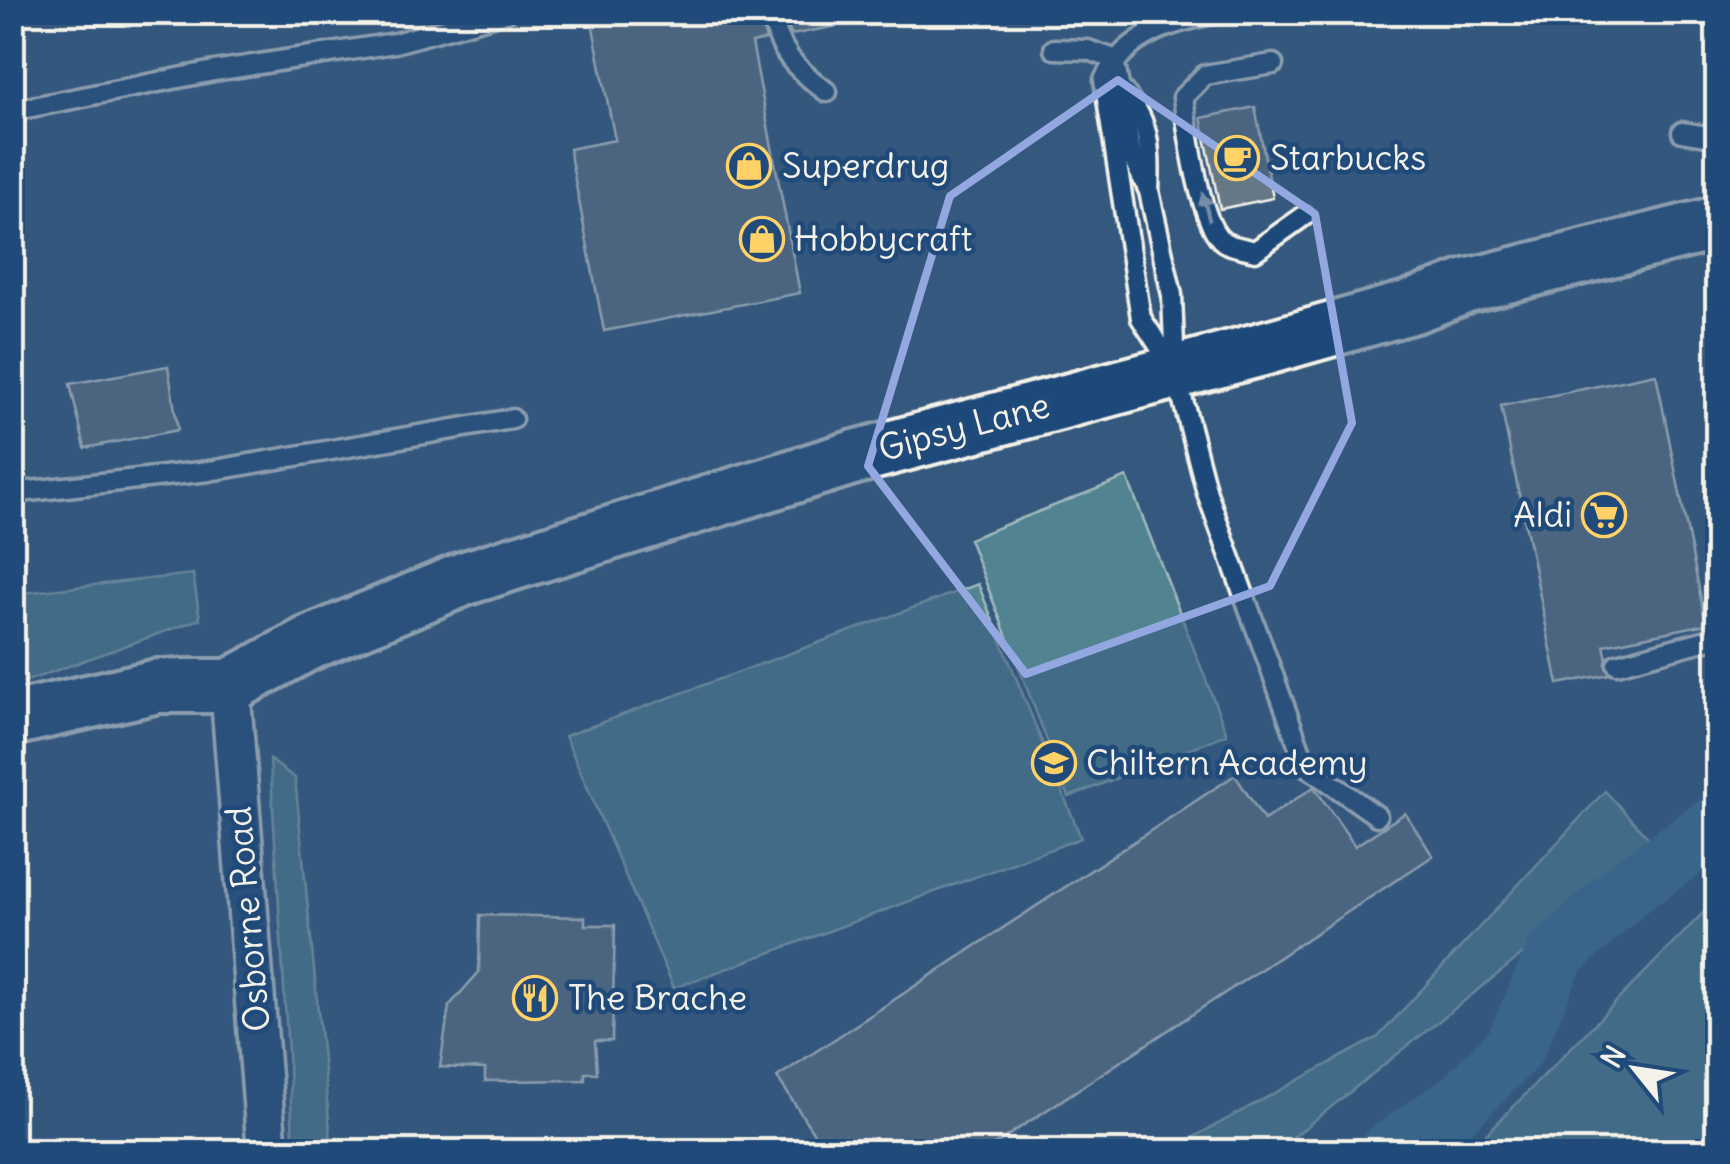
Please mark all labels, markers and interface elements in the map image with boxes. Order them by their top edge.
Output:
cafe icon: Starbucks [1214,135,1260,181]
place label: Starbucks [1270,135,1426,179]
shop icon: Superdrug [726,143,772,189]
place label: Superdrug [782,143,949,187]
one-way arrow [1198,191,1213,222]
shop icon: Hobbycraft [739,216,785,262]
place label: Hobbycraft [794,216,972,260]
street label: Gipsy Lane [873,382,1054,470]
place label: Aldi [1513,492,1572,536]
supermarket icon: Aldi [1581,492,1627,538]
school or university icon: Chiltern Academy [1031,740,1077,786]
place label: Chiltern Academy [1086,740,1368,784]
street label: Osborne Road [215,805,279,1033]
restaurant icon: The Brache [512,975,558,1021]
place label: The Brache [568,975,747,1019]
north arrow [1585,1019,1685,1119]
text: N [1593,1039,1634,1074]

